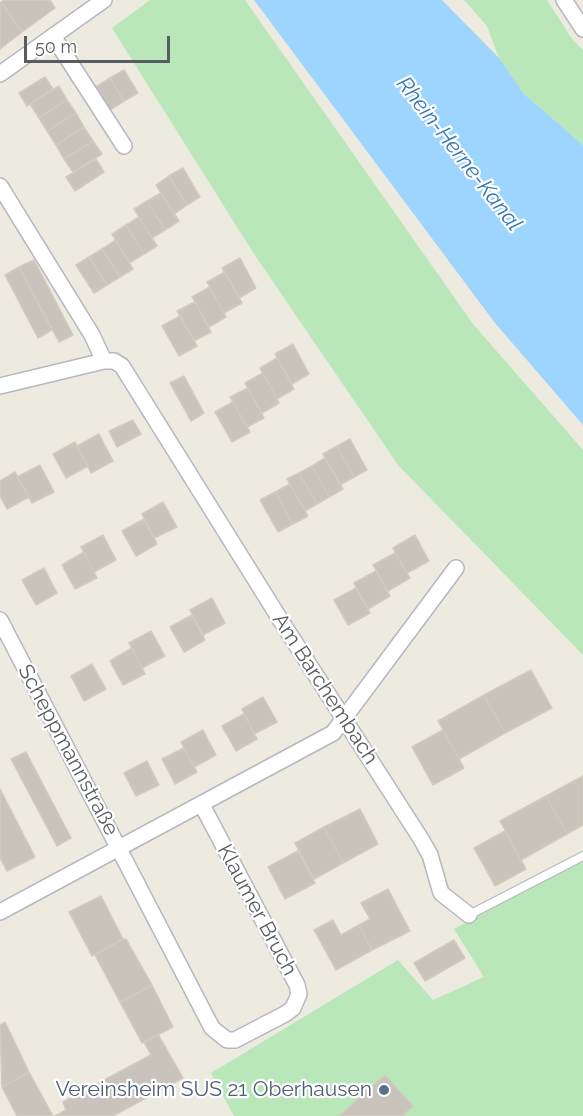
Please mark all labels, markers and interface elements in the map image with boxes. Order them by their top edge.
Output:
scale bar [27,24,172,62]
text: 50 m [35,36,77,57]
water label: Rhein-Herne-Kanal [391,72,527,236]
street label: Am Barchembach [267,609,383,769]
street label: Scheppmannstraße [12,660,124,840]
street label: Klaumer Bruch [212,840,302,980]
place label: Vereinsheim SUS 21 Oberhausen [55,1077,372,1103]
marker: Vereinsheim SUS 21 Oberhausen [377,1083,391,1097]

